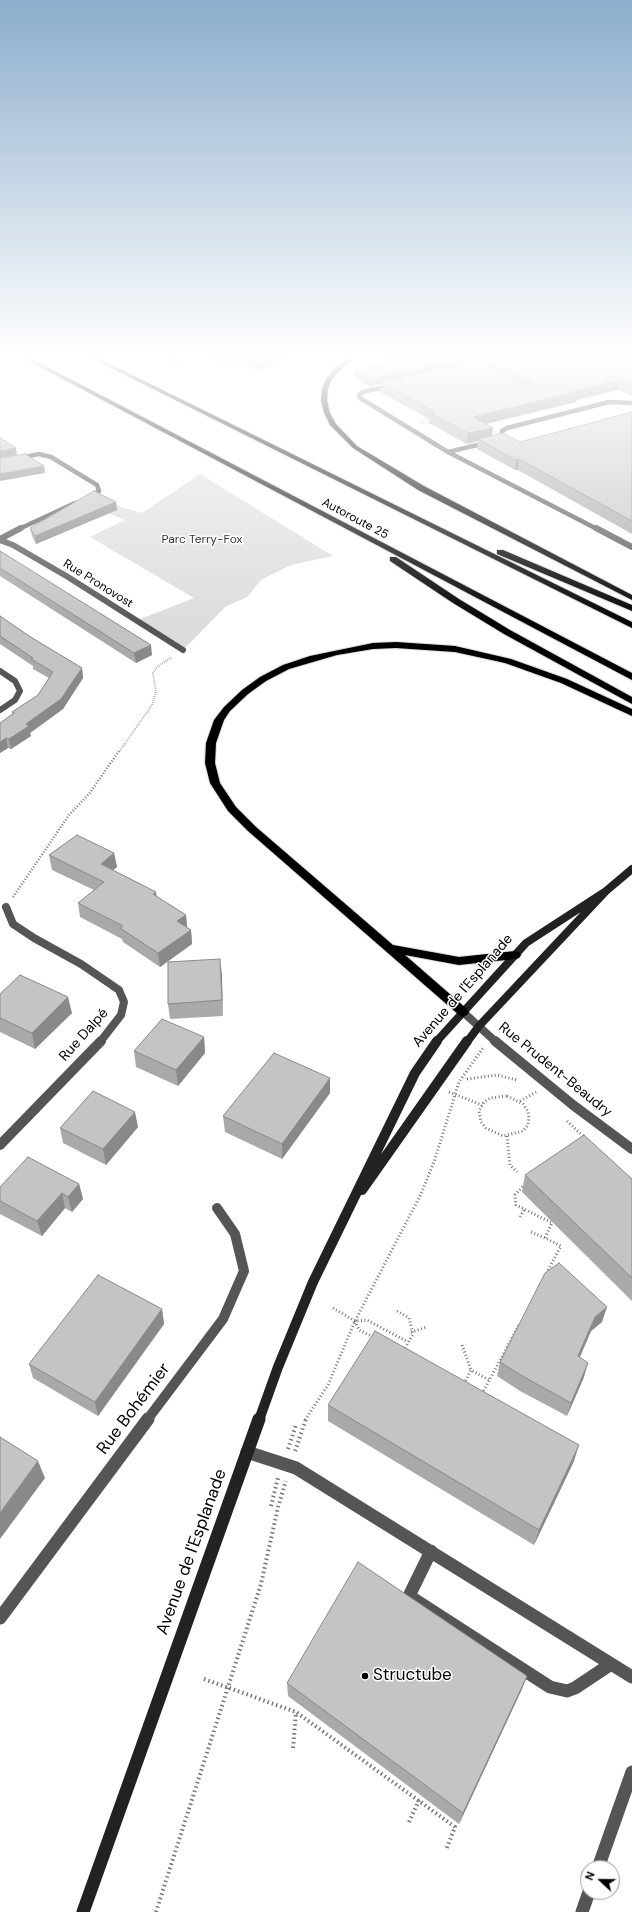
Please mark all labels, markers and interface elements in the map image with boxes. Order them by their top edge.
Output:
street label: Autoroute 25 [319,495,391,543]
park label: Parc Terry-Fox [162,533,242,547]
street label: Rue Pronovost [60,557,136,611]
street label: Avenue de l'Esplanade [409,931,517,1051]
street label: Rue Dalpé [56,1005,112,1065]
street label: Rue Prudent-Beaudry [495,1019,615,1121]
street label: Rue Bohémier [93,1359,175,1459]
street label: Avenue de l'Esplanade [153,1466,231,1638]
place label: Structube [373,1666,452,1686]
marker: Structube [360,1671,370,1681]
north arrow [580,1860,620,1900]
text: N [582,1870,598,1882]

